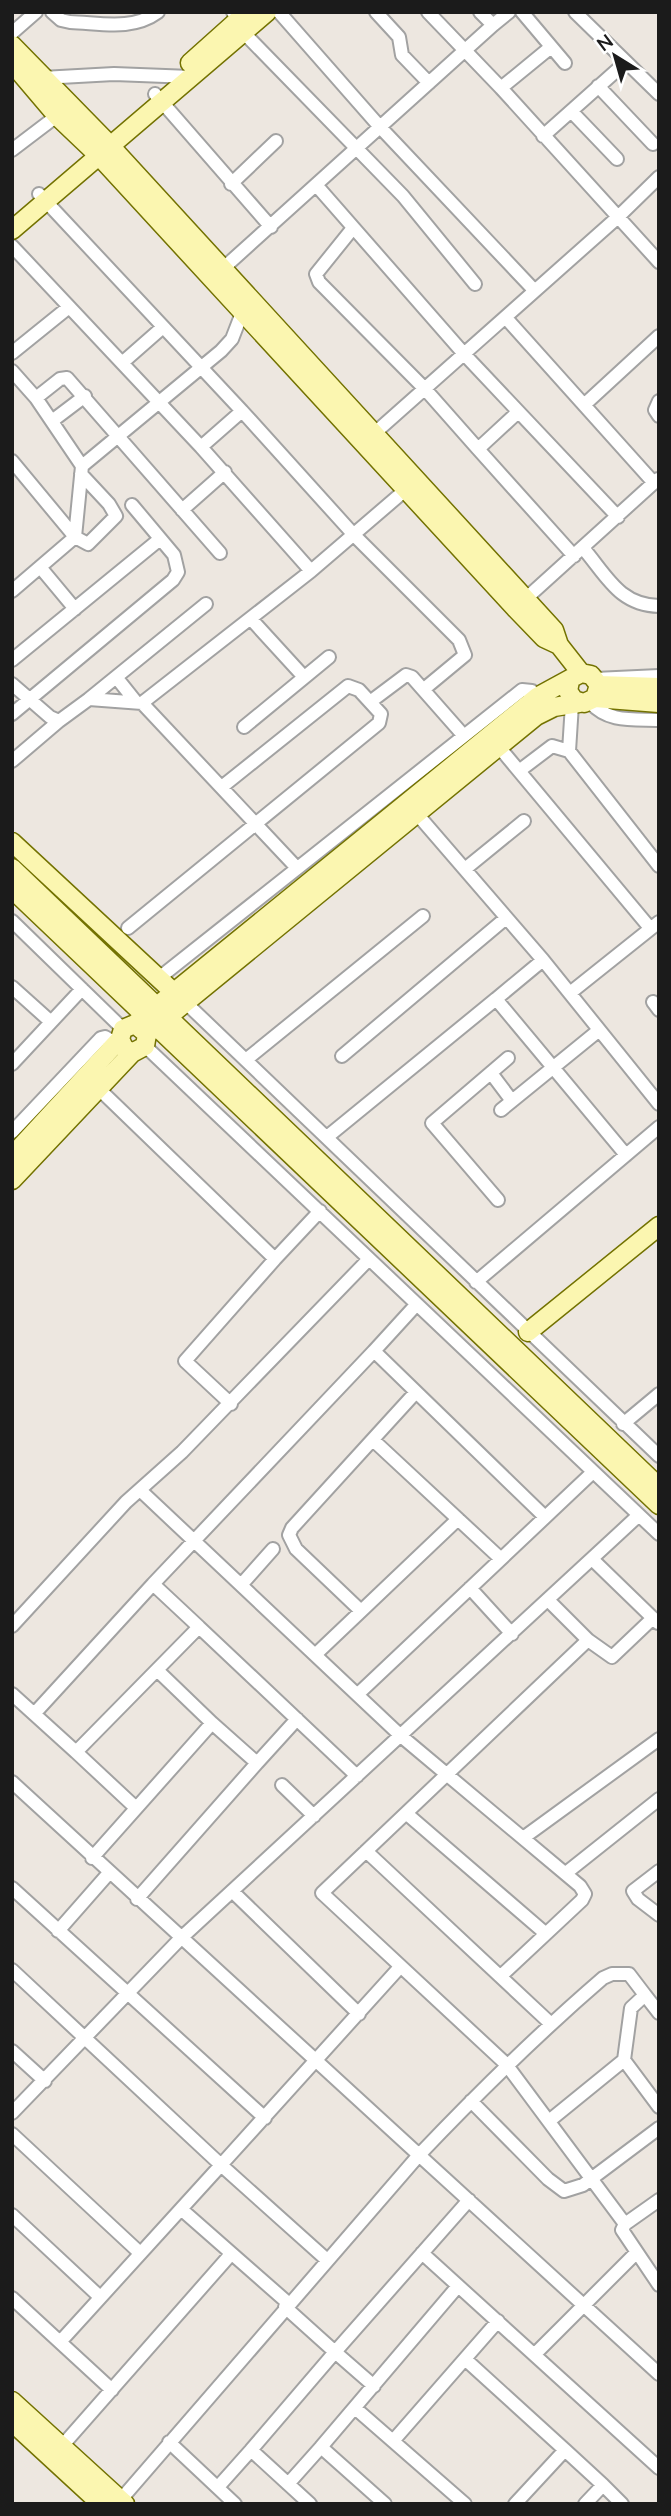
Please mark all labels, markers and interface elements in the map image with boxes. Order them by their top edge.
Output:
north arrow [580,21,650,91]
text: N [592,29,619,58]

